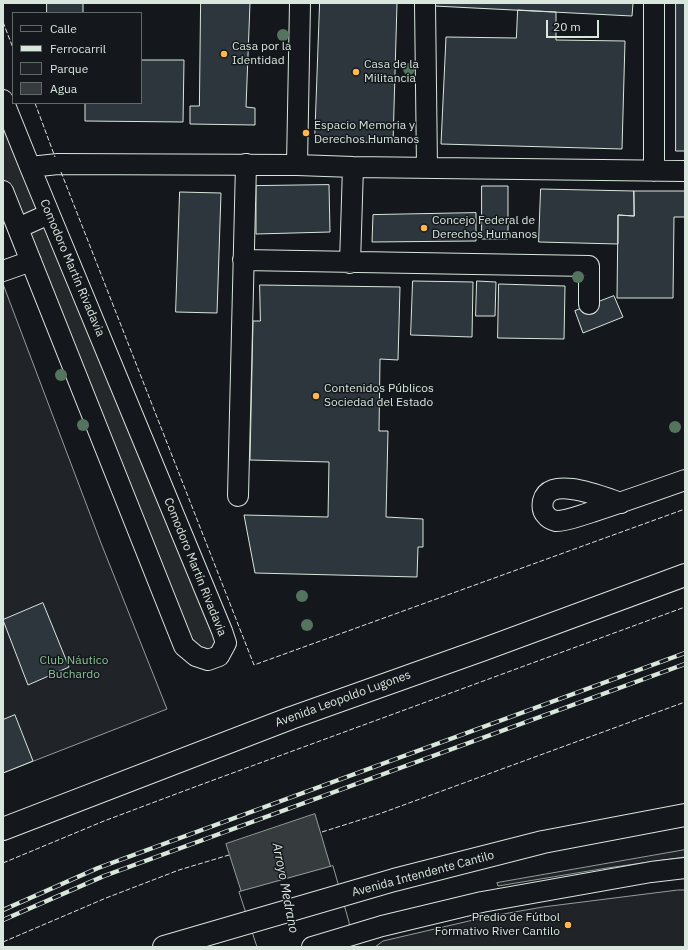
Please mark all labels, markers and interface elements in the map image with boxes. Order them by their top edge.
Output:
legend [12,12,142,104]
scale bar [548,12,601,38]
text: 20 m [553,19,581,34]
text: Calle [50,21,77,36]
place label: Casa por la Identidad [232,40,292,68]
text: Ferrocarril [50,41,106,56]
marker: Casa por la Identidad [219,49,229,59]
place label: Casa de la Militancia [364,58,419,86]
text: Parque [50,61,88,76]
marker: Casa de la Militancia [351,67,361,77]
text: Agua [50,81,77,96]
place label: Espacio Memoria y Derechos Humanos [314,119,419,147]
marker: Espacio Memoria y Derechos Humanos [301,128,311,138]
street label: Comodoro Martín Rivadavia [36,197,108,339]
place label: Concejo Federal de Derechos Humanos [432,214,537,242]
marker: Concejo Federal de Derechos Humanos [419,223,429,233]
place label: Contenidos Públicos Sociedad del Estado [324,382,434,410]
marker: Contenidos Públicos Sociedad del Estado [311,391,321,401]
street label: Comodoro Martín Rivadavia [161,496,229,638]
park label: Club Náutico Buchardo [40,654,108,682]
street label: Avenida Leopoldo Lugones [273,668,413,730]
water label: Arroyo Medrano [269,841,301,935]
street label: Avenida Intendente Cantilo [350,848,496,900]
place label: Predio de Fútbol Formativo River Cantilo [435,911,560,939]
marker: Predio de Fútbol Formativo River Cantilo [563,920,573,930]

